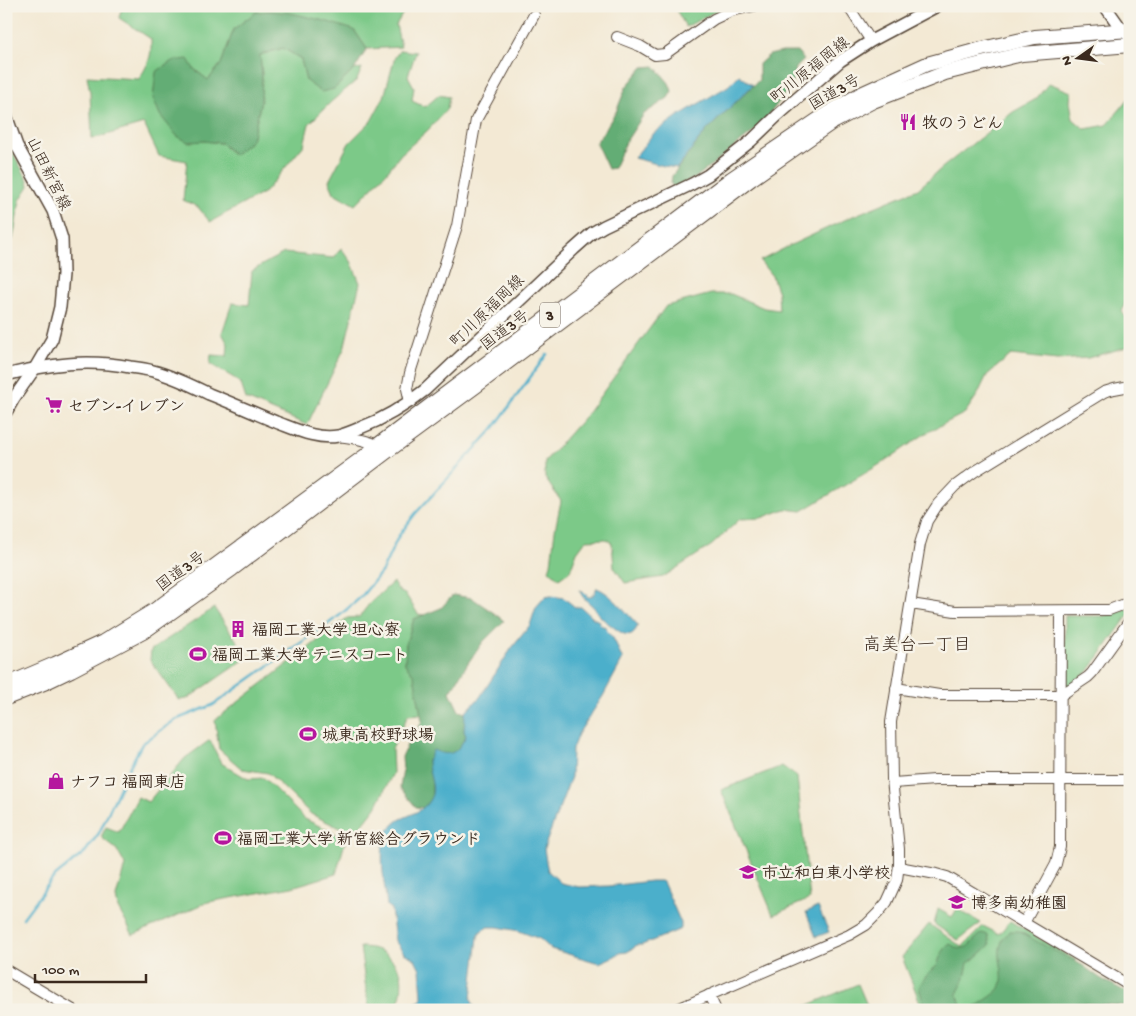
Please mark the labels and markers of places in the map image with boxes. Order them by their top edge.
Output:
restaurant icon: 牧のうどん [898,112,918,132]
place label: 牧のうどん [922,114,1003,135]
supermarket icon: セブン-イレブン [44,395,64,415]
place label: セブン-イレブン [68,398,185,418]
building icon: 福岡工業大学 坦心寮 [228,619,248,639]
place label: 福岡工業大学 坦心寮 [252,621,400,642]
sports icon: 福岡工業大学 テニスコート [188,644,208,664]
place label: 福岡工業大学 テニスコート [212,646,408,667]
sports icon: 城東高校野球場 [298,724,318,744]
place label: 城東高校野球場 [322,726,434,747]
shop icon: ナフコ 福岡東店 [46,771,66,791]
place label: ナフコ 福岡東店 [70,773,186,794]
sports icon: 福岡工業大学 新宮総合グラウンド [213,828,233,848]
place label: 福岡工業大学 新宮総合グラウンド [237,830,481,851]
school or university icon: 市立和白東小学校 [738,862,758,882]
place label: 市立和白東小学校 [762,864,890,885]
school or university icon: 博多南幼稚園 [947,892,967,912]
place label: 博多南幼稚園 [971,894,1067,915]

